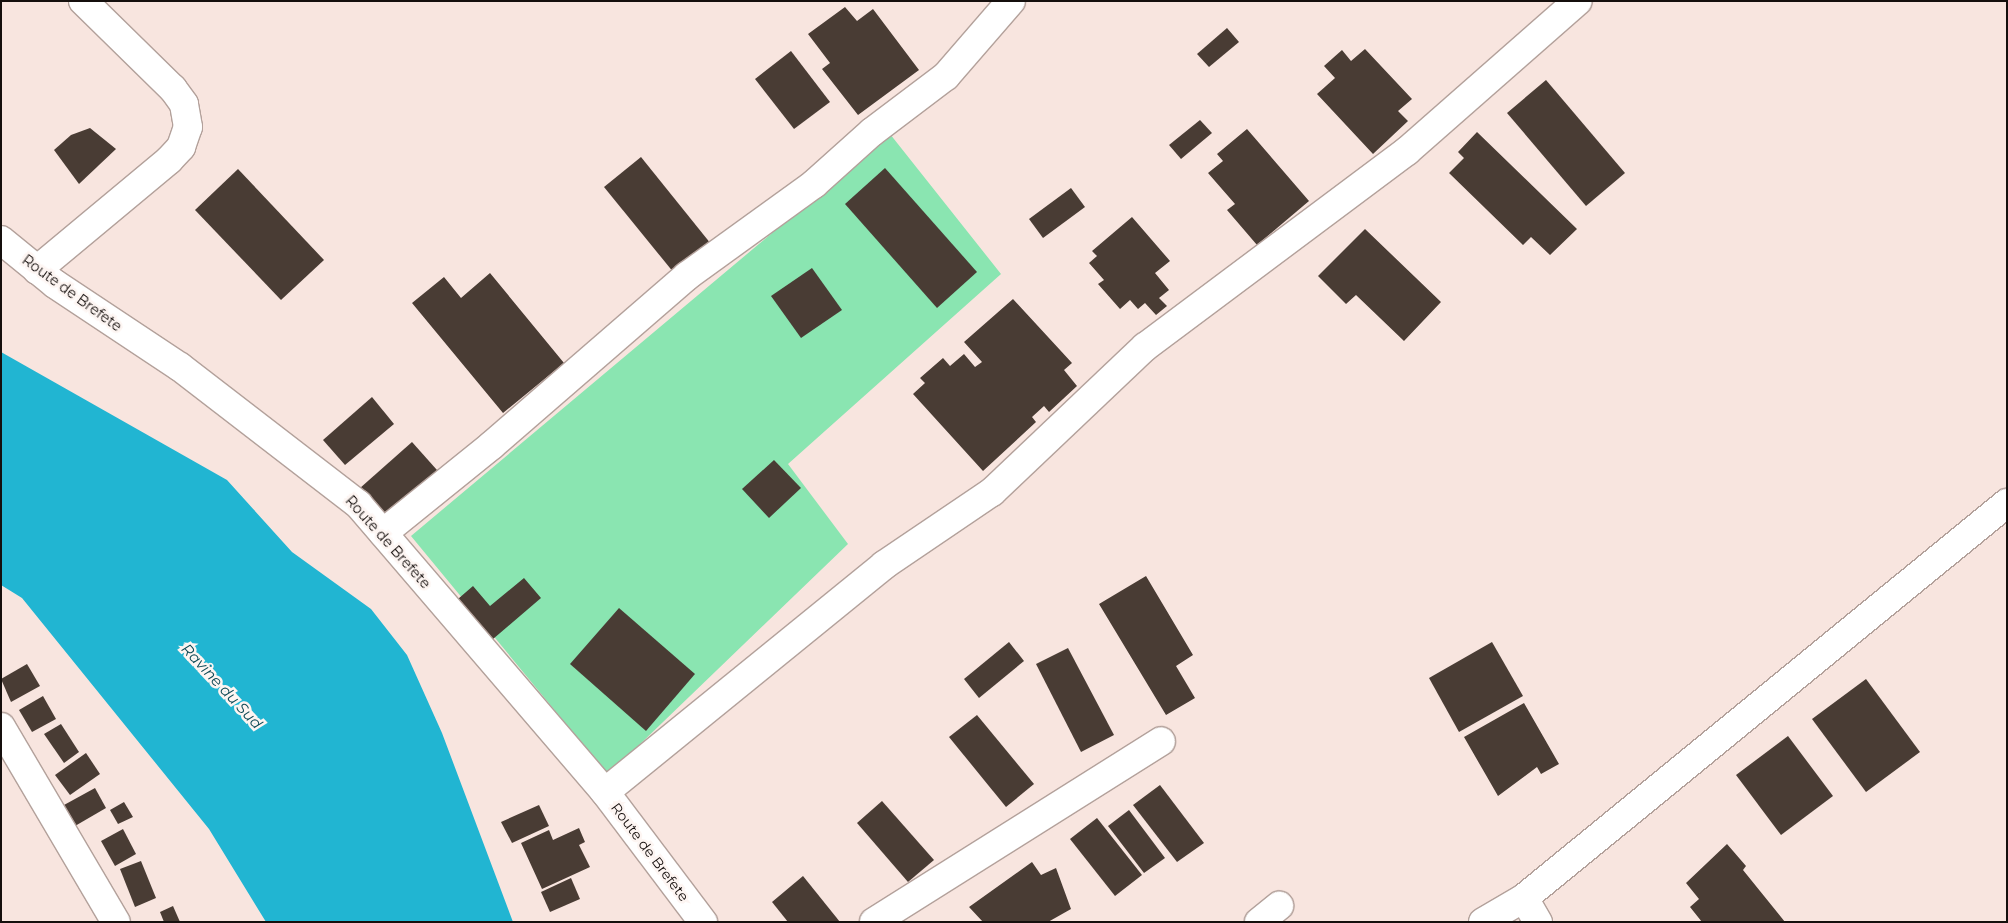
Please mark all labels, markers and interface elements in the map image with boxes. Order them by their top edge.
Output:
street label: Route de Brefete [19,251,125,335]
street label: Route de Brefete [342,492,434,592]
water label: Ravine du Sud [178,640,266,732]
street label: Route de Brefete [608,799,692,905]

